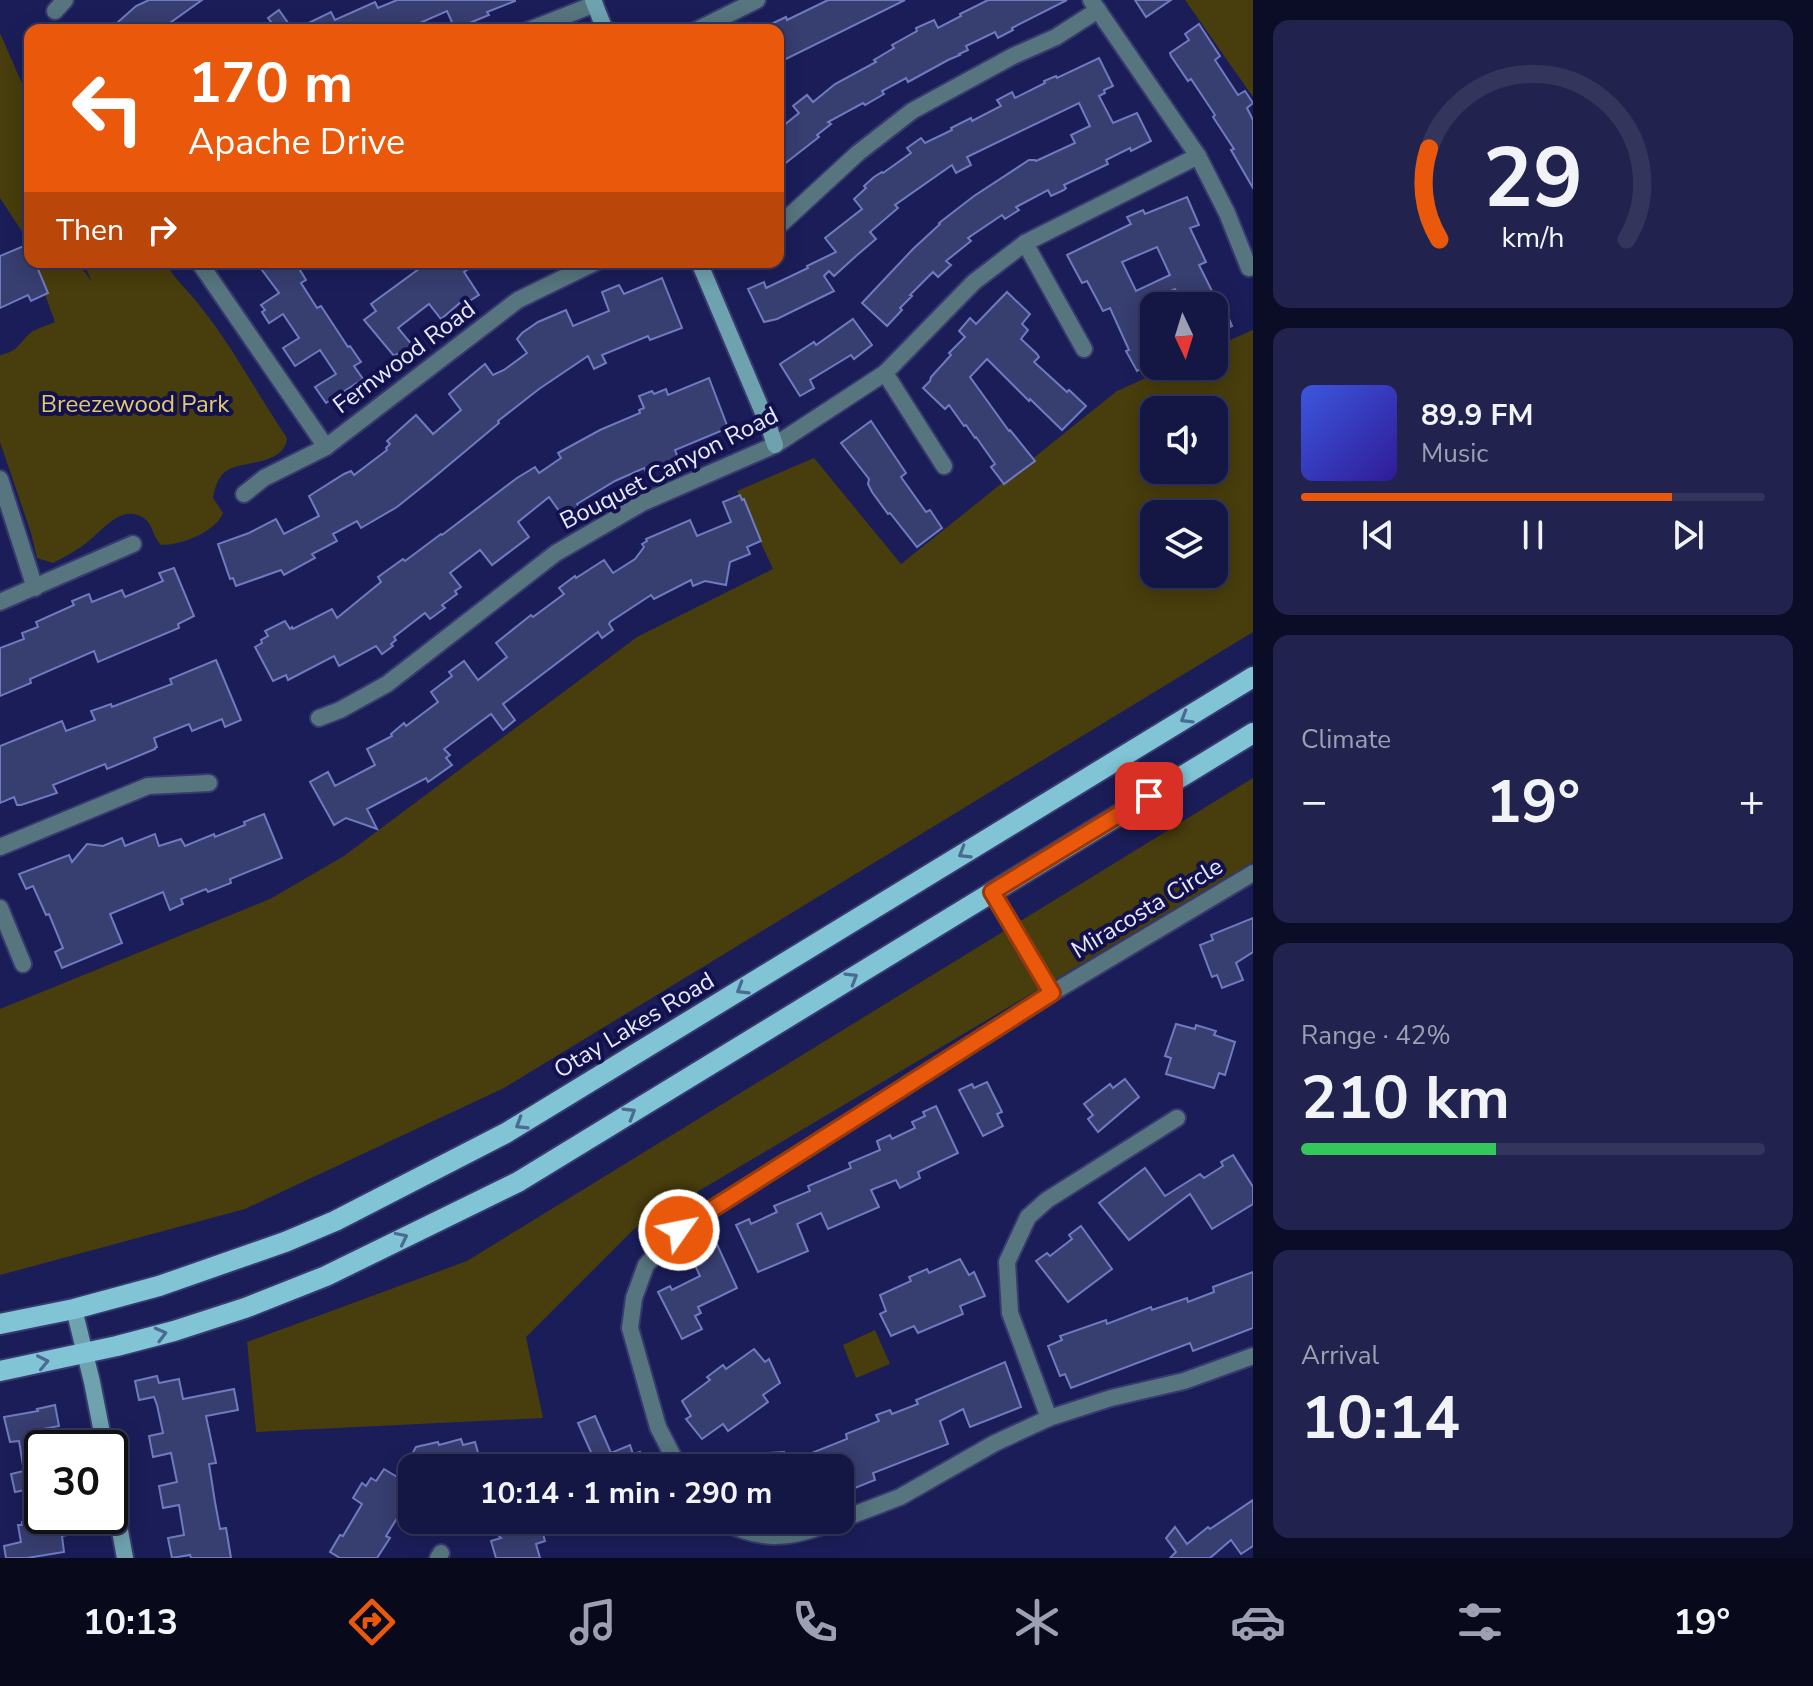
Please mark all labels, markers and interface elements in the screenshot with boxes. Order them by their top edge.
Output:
text: 170 m [188,45,353,122]
icon: left [56,56,160,160]
text: Apache Drive [188,118,405,167]
text: 29 [1483,121,1583,234]
icon: right [140,208,184,252]
text: Then [56,210,124,251]
text: km/h [1502,218,1564,257]
north arrow [1140,292,1228,380]
map controls [1140,292,1228,588]
street label: Fernwood Road [326,293,482,421]
park label: Breezewood Park [41,388,230,420]
text: 89.9 FM [1421,395,1533,436]
button: sound [1140,396,1228,484]
street label: Bouquet Canyon Road [554,399,784,537]
text: Music [1421,436,1488,471]
button: layers [1140,500,1228,588]
icon: previous [1356,513,1400,557]
icon: pause [1511,513,1555,557]
icon: next [1666,513,1710,557]
one-way arrow [1180,708,1195,724]
text: Climate [1301,722,1391,757]
text: 19° [1486,761,1580,843]
pin [1115,762,1183,830]
text: − [1301,772,1327,832]
text: + [1739,772,1765,832]
icon: arrive [1127,774,1171,818]
one-way arrow [958,843,973,859]
street label: Miracosta Circle [1065,850,1229,966]
street label: Otay Lakes Road [548,964,720,1086]
one-way arrow [843,972,858,987]
one-way arrow [737,979,751,994]
text: Range · 42% [1301,1018,1451,1053]
text: 210 km [1301,1057,1510,1139]
one-way arrow [621,1108,636,1123]
one-way arrow [515,1115,530,1130]
position arrow [637,1188,721,1272]
one-way arrow [394,1233,409,1248]
one-way arrow [154,1327,168,1344]
text: Arrival [1301,1338,1379,1373]
one-way arrow [36,1355,50,1372]
text: 10:14 [1301,1377,1460,1459]
speed limit sign: 30 [24,1430,128,1534]
text: 10:14 · 1 min · 290 m [480,1473,772,1514]
icon: directions [344,1594,400,1650]
icon: music [565,1594,621,1650]
icon: phone [787,1594,843,1650]
icon: climate [1009,1594,1065,1650]
icon: car [1230,1594,1286,1650]
icon: filters [1452,1594,1508,1650]
text: 10:13 [83,1598,178,1647]
text: 19° [1673,1598,1730,1647]

